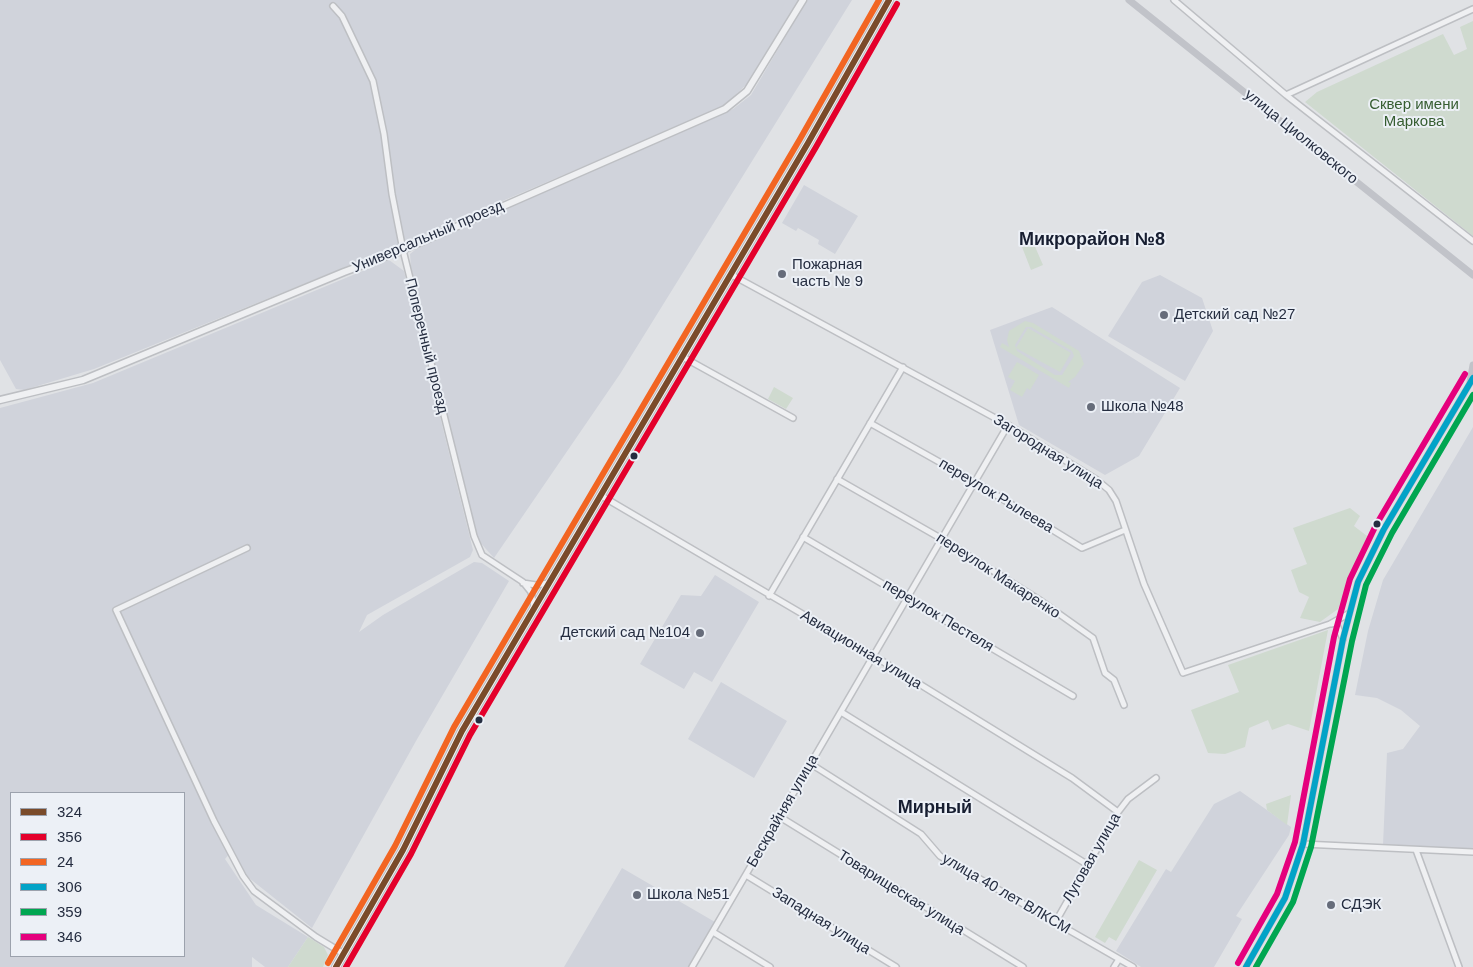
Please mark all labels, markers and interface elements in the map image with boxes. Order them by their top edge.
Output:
street label: улица Циолковского [1241,86,1361,188]
park label: Сквер имени Маркова [1369,96,1459,131]
street label: Универсальный проезд [350,197,506,277]
district label: Микрорайон №8 [1019,229,1165,251]
place label: Пожарная часть № 9 [792,256,863,291]
marker: Пожарная часть № 9 [776,268,788,280]
street label: Поперечный проезд [400,276,452,416]
place label: Детский сад №27 [1174,306,1295,324]
marker: Детский сад №27 [1158,309,1170,321]
place label: Школа №48 [1101,398,1184,416]
marker: Школа №48 [1085,401,1097,413]
street label: Загородная улица [990,411,1106,493]
unlabelled marker [629,451,639,461]
street label: переулок Рылеева [935,455,1057,537]
unlabelled marker [1372,519,1382,529]
street label: переулок Макаренко [933,529,1063,623]
street label: переулок Пестеля [879,576,997,656]
street label: Авиационная улица [797,607,925,693]
place label: Детский сад №104 [560,624,690,642]
marker: Детский сад №104 [694,627,706,639]
unlabelled marker [474,715,484,725]
street label: Бескрайняя улица [743,751,823,871]
legend [10,792,185,957]
district label: Мирный [898,797,972,819]
text: 324 [57,803,82,820]
street label: Луговая улица [1059,810,1125,906]
text: 356 [57,828,82,845]
street label: Товарищеская улица [834,847,968,939]
street label: улица 40 лет ВЛКСМ [939,850,1073,938]
text: 24 [57,853,74,870]
text: 306 [57,878,82,895]
street label: Западная улица [768,883,874,959]
place label: Школа №51 [647,886,730,904]
marker: Школа №51 [631,889,643,901]
place label: СДЭК [1341,896,1381,914]
marker: СДЭК [1325,899,1337,911]
text: 359 [57,903,82,920]
text: 346 [57,928,82,945]

